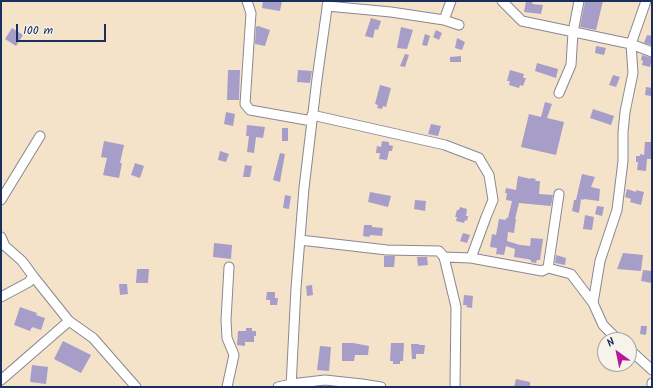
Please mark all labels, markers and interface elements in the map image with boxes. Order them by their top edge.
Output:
scale bar [18,16,108,42]
text: 100 m [23,21,53,40]
north arrow [597,332,637,372]
text: N [603,333,619,352]

